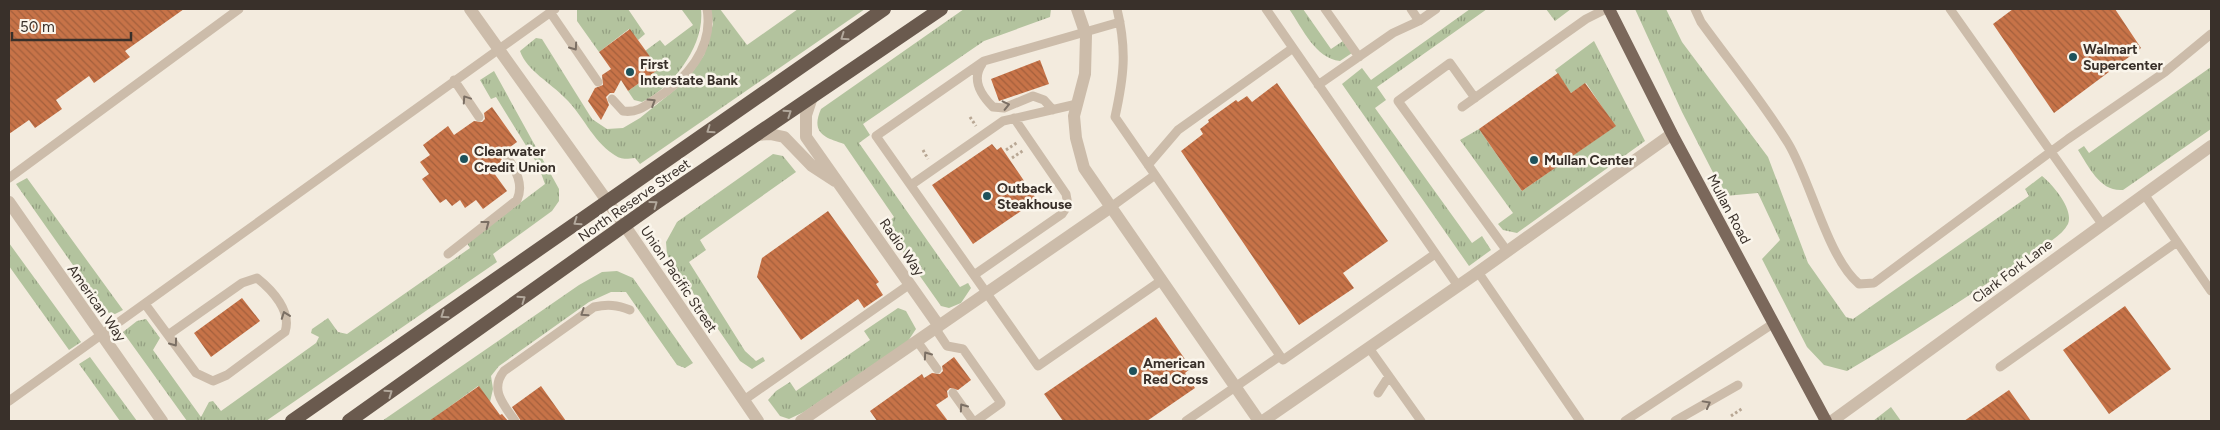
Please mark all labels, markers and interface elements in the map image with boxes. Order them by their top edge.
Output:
scale bar [12,10,131,42]
text: 50 m [20,18,55,36]
one-way arrow [840,31,850,40]
one-way arrow [568,41,577,51]
place label: Walmart Supercenter [2083,41,2164,74]
marker: Walmart Supercenter [2067,51,2079,63]
place label: First Interstate Bank [640,56,739,89]
marker: First Interstate Bank [624,66,636,78]
one-way arrow [463,95,472,104]
one-way arrow [647,98,656,108]
one-way arrow [1002,100,1011,111]
one-way arrow [782,110,792,119]
one-way arrow [707,124,716,133]
place label: Clearwater Credit Union [474,143,556,176]
place label: Mullan Center [1544,152,1635,169]
marker: Clearwater Credit Union [458,153,470,165]
marker: Mullan Center [1528,154,1540,166]
street label: North Reserve Street [575,155,694,246]
street label: Mullan Road [1703,171,1754,247]
place label: Outback Steakhouse [997,180,1072,213]
marker: Outback Steakhouse [981,190,993,202]
one-way arrow [648,202,657,210]
street label: Radio Way [876,215,928,280]
one-way arrow [573,216,583,225]
one-way arrow [480,221,490,230]
street label: Union Pacific Street [637,223,721,336]
street label: Clark Fork Lane [1969,236,2056,307]
street label: American Way [64,261,130,346]
one-way arrow [516,296,525,305]
one-way arrow [580,307,590,316]
one-way arrow [440,309,450,318]
one-way arrow [281,311,291,320]
one-way arrow [168,337,177,347]
one-way arrow [924,351,933,361]
place label: American Red Cross [1143,355,1209,388]
marker: American Red Cross [1127,365,1139,377]
one-way arrow [383,390,393,399]
one-way arrow [1702,400,1711,410]
one-way arrow [960,403,969,413]

